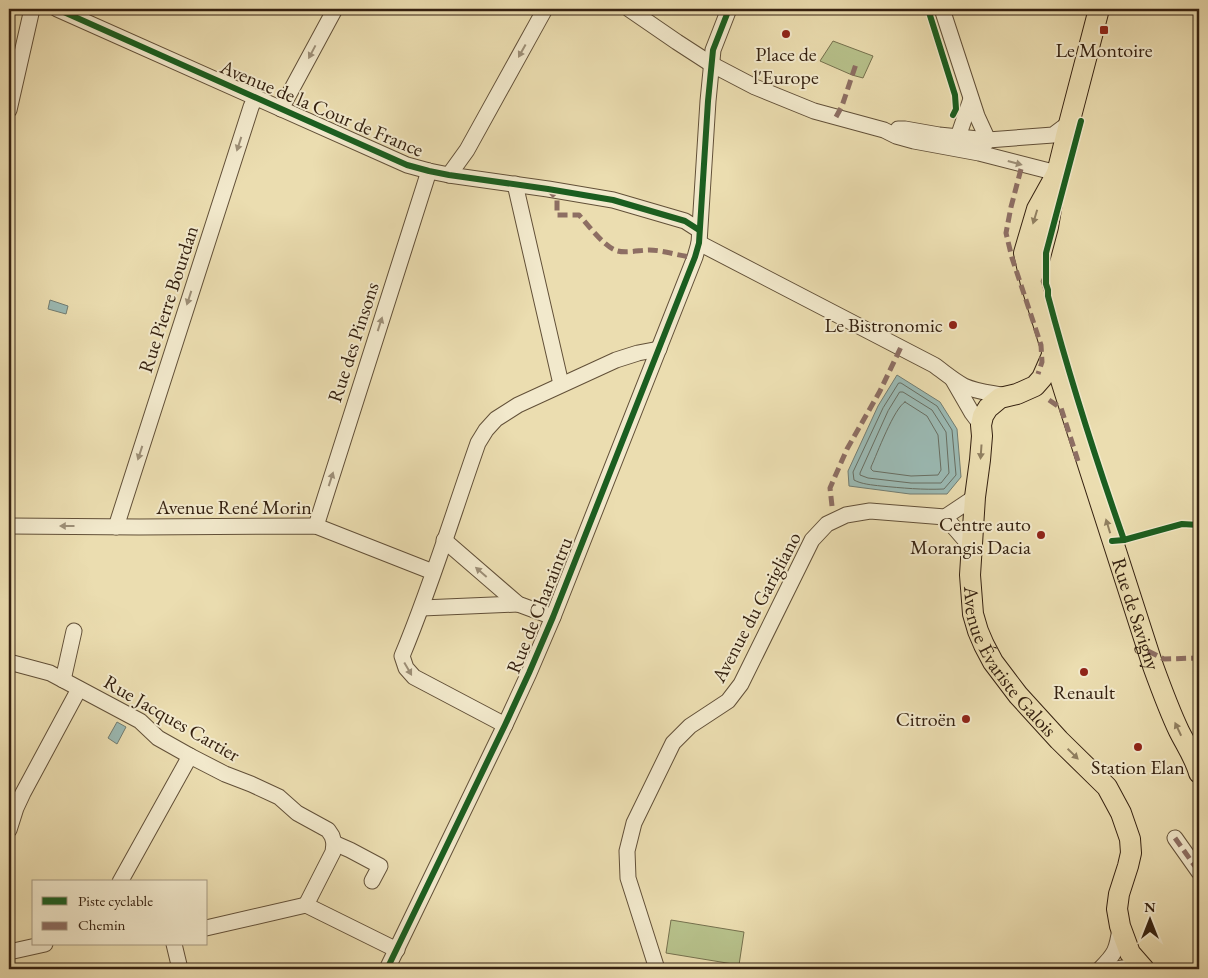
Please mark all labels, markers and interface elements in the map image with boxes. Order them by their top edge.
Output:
marker: Le Montoire [1098,24,1110,36]
marker: Place de l'Europe [780,28,792,40]
place label: Le Montoire [1055,37,1153,63]
place label: Place de l'Europe [753,41,819,90]
one-way arrow [307,45,316,58]
one-way arrow [517,45,526,58]
street label: Avenue de la Cour de France [216,53,428,163]
one-way arrow [235,136,242,151]
one-way arrow [1008,159,1023,167]
one-way arrow [1031,209,1039,224]
street label: Rue Pierre Bourdan [132,222,204,376]
street label: Rue des Pinsons [321,279,385,405]
one-way arrow [185,291,193,306]
place label: Le Bistronomic [825,312,943,338]
one-way arrow [376,316,384,331]
marker: Le Bistronomic [947,319,959,331]
one-way arrow [976,444,984,460]
one-way arrow [135,446,143,461]
one-way arrow [327,471,335,486]
street label: Avenue René Morin [155,494,312,520]
place label: Centre auto Morangis Dacia [910,511,1031,560]
one-way arrow [1103,519,1111,534]
one-way arrow [59,522,75,530]
street label: Avenue du Garigliano [705,527,807,688]
marker: Centre auto Morangis Dacia [1035,529,1047,541]
street label: Rue de Charaintru [500,533,578,677]
street label: Rue de Savigny [1106,554,1166,673]
one-way arrow [475,567,488,578]
street label: Avenue Évariste Galois [958,584,1063,742]
one-way arrow [404,662,413,675]
marker: Renault [1078,666,1090,678]
street label: Rue Jacques Cartier [99,669,245,768]
place label: Renault [1053,679,1116,705]
place label: Citroën [896,706,956,732]
marker: Citroën [960,713,972,725]
one-way arrow [1174,722,1182,736]
marker: Station Elan [1132,741,1144,753]
one-way arrow [1067,748,1079,760]
place label: Station Elan [1091,754,1185,780]
legend [32,880,208,946]
text: Piste cyclable [78,891,153,910]
north arrow [1126,896,1176,946]
text: N [1144,898,1156,916]
text: Chemin [78,915,126,934]

